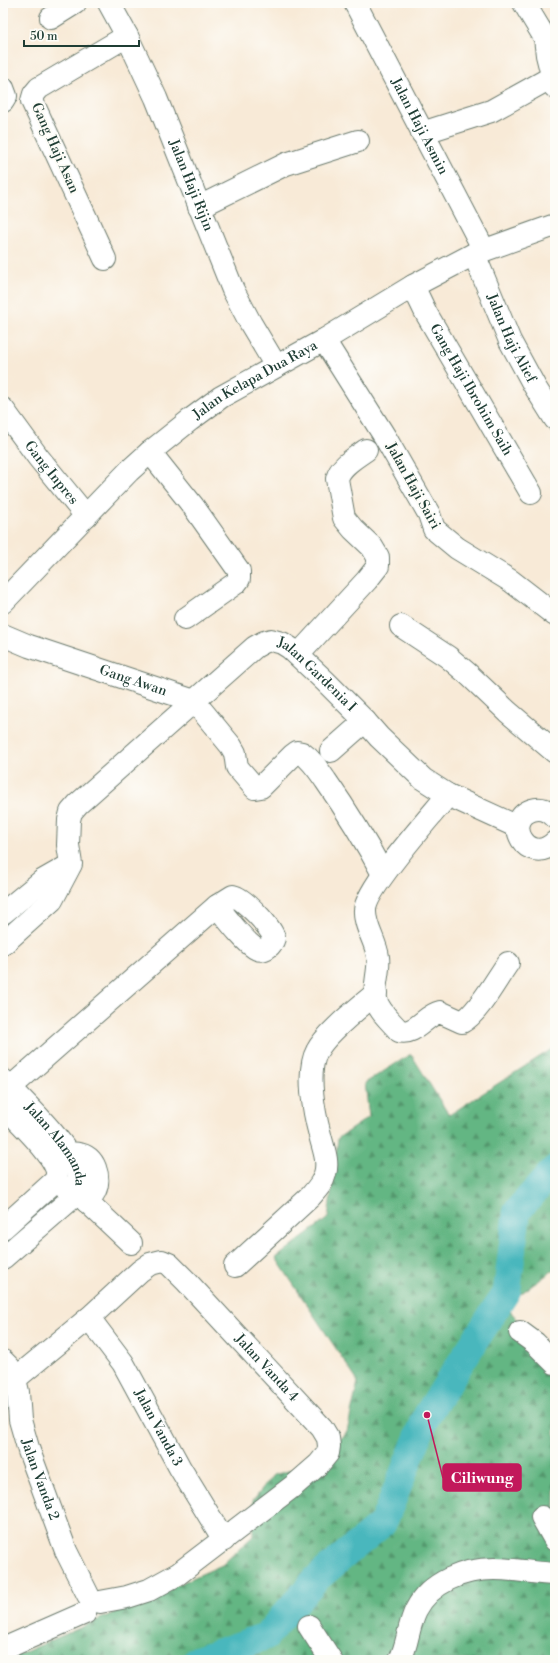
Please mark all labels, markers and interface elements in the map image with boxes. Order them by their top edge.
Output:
scale bar [24,22,139,48]
text: 50 m [30,29,58,44]
street label: Jalan Haji Asmin [386,74,452,178]
street label: Gang Haji Asan [27,100,83,197]
street label: Jalan Haji Rijin [164,136,218,234]
street label: Jalan Haji Alief [482,290,540,387]
street label: Gang Haji Ibrohim Saih [425,321,517,460]
street label: Jalan Kelapa Dua Raya [188,336,322,424]
street label: Gang Inpres [20,437,82,508]
street label: Jalan Haji Sairi [381,439,444,533]
street label: Jalan Gardenia I [274,633,360,716]
street label: Gang Awan [97,661,170,701]
street label: Jalan Alamanda [20,1098,89,1187]
street label: Jalan Vanda 4 [230,1330,302,1406]
street label: Jalan Vanda 3 [129,1385,187,1470]
street label: Jalan Vanda 2 [17,1436,63,1523]
callout: Ciliwung [443,1464,521,1491]
text: Ciliwung [451,1469,514,1488]

